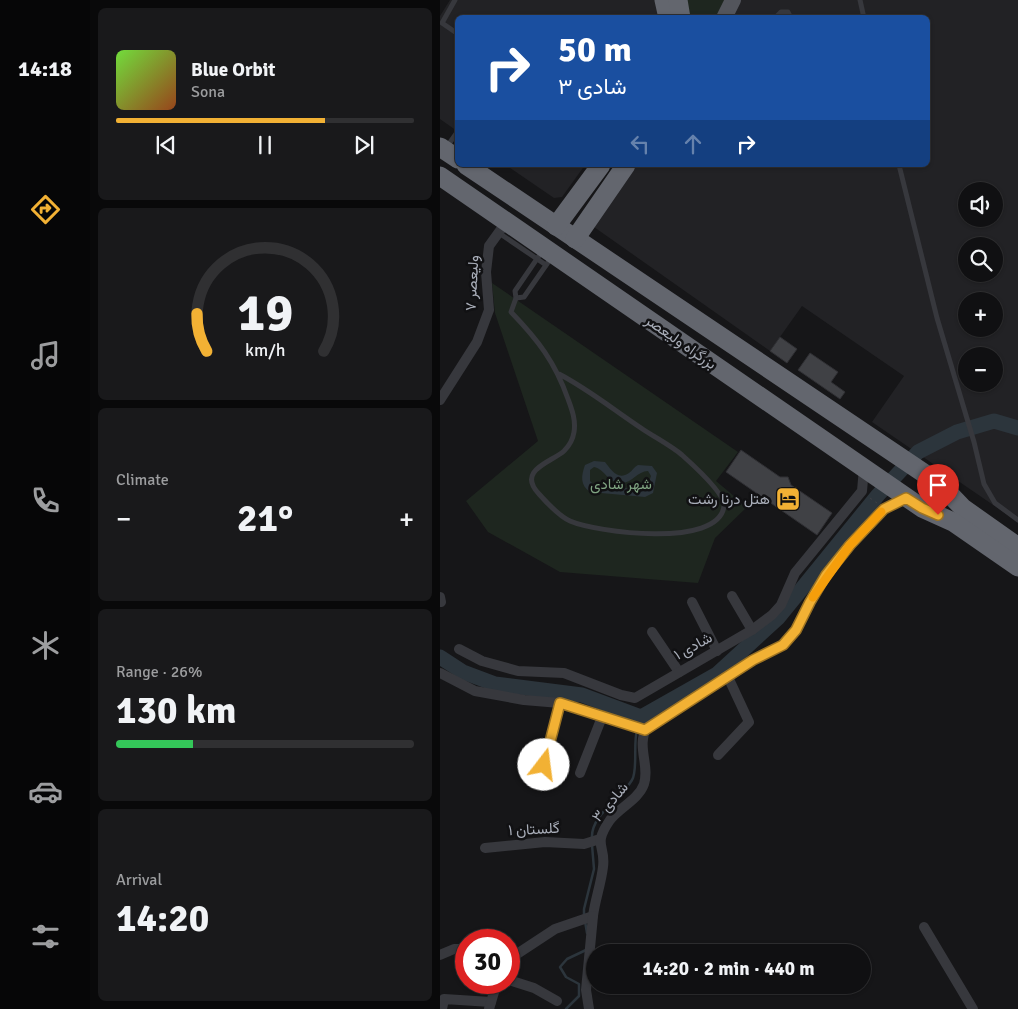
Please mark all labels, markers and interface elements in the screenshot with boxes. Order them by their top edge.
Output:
text: 50 m [558,28,632,71]
icon: right [475,35,540,100]
text: 14:18 [18,55,72,82]
text: Blue Orbit [191,58,275,82]
text: شادی ۳ [558,73,627,100]
text: Sona [191,82,225,102]
icon: left [626,130,654,158]
icon: ahead [679,130,707,158]
icon: right [732,130,760,158]
icon: previous [152,131,180,159]
icon: pause [251,131,279,159]
icon: next [350,131,378,159]
map controls [958,182,1003,392]
button: sound [958,182,1003,227]
icon: directions [28,192,63,227]
button: search [958,237,1003,282]
street label: ولیعصر ۷ [462,255,482,311]
text: 19 [237,281,293,345]
button: + [958,292,1003,337]
street label: بزرگراه ولیعصر [641,310,720,373]
icon: music [28,338,63,373]
text: km/h [245,339,285,361]
button: − [958,347,1003,392]
pin [917,464,959,515]
text: Climate [116,470,169,490]
icon: arrive [924,471,952,499]
park label: شهر شادی [590,475,652,494]
icon: phone [28,483,63,518]
hotel icon: هتل درنا رشت [775,486,801,512]
place label: هتل درنا رشت [688,490,770,508]
text: 21° [237,495,293,542]
text: − [116,502,131,536]
text: + [399,502,414,536]
icon: climate [28,628,63,663]
street label: شادی ۱ [671,628,716,665]
text: Range · 26% [116,662,202,682]
text: 130 km [116,687,237,734]
position arrow [517,738,569,790]
icon: car [28,774,63,809]
street label: شادی ۳ [588,778,633,826]
street label: گلستان ۱ [508,819,561,839]
text: Arrival [116,870,162,890]
text: 14:20 [116,895,209,942]
icon: filters [28,919,63,954]
speed limit sign: 30 [455,929,520,994]
text: 14:20 · 2 min · 440 m [642,957,815,981]

